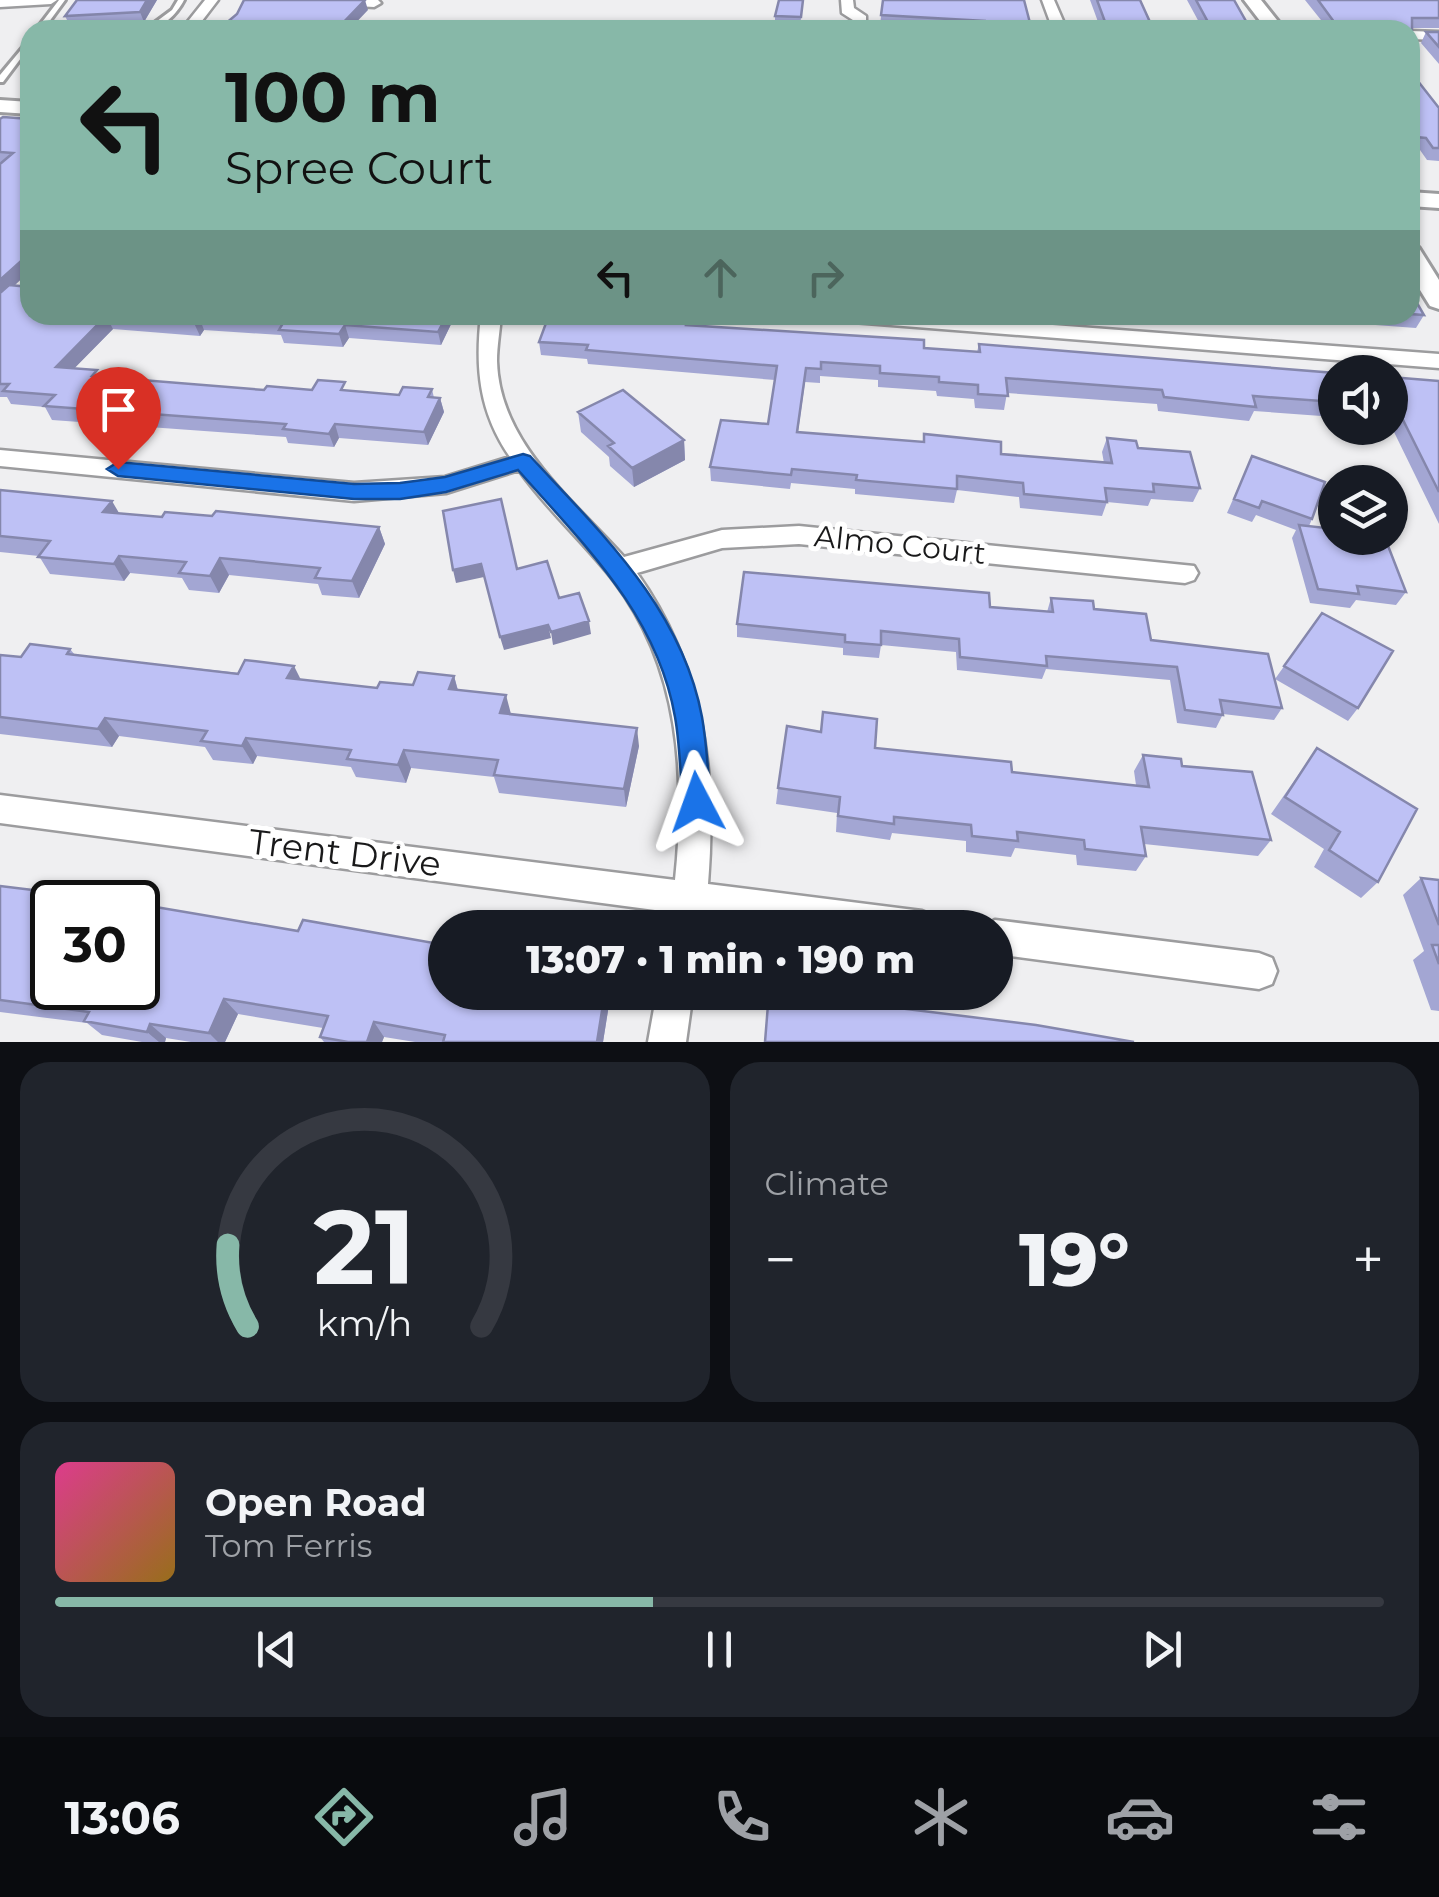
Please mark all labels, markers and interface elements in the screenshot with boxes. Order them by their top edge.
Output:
text: 100 m [225,54,441,140]
icon: left [60,60,190,190]
text: Spree Court [225,140,493,195]
icon: left [588,250,643,305]
icon: ahead [693,250,748,305]
icon: right [798,250,853,305]
map controls [1318,355,1408,555]
button: sound [1318,355,1408,445]
pin [76,367,161,470]
icon: arrive [91,382,146,437]
button: layers [1318,465,1408,555]
street label: Almo Court [812,517,988,572]
position arrow [645,750,749,854]
street label: Trent Drive [247,819,443,886]
speed limit sign: 30 [30,880,160,1010]
text: 13:07 · 1 min · 190 m [526,936,915,983]
text: Climate [765,1164,889,1203]
text: 21 [314,1183,416,1310]
text: 19° [1019,1213,1129,1305]
text: − [765,1226,796,1293]
text: + [1352,1226,1384,1293]
text: km/h [317,1301,412,1345]
text: Open Road [205,1479,427,1526]
text: Tom Ferris [205,1526,372,1565]
icon: previous [249,1622,304,1677]
icon: pause [692,1622,747,1677]
icon: next [1135,1622,1190,1677]
icon: directions [309,1782,379,1852]
icon: music [508,1782,578,1852]
icon: phone [707,1782,777,1852]
icon: climate [906,1782,976,1852]
icon: car [1105,1782,1175,1852]
icon: filters [1304,1782,1374,1852]
text: 13:06 [65,1790,180,1845]

